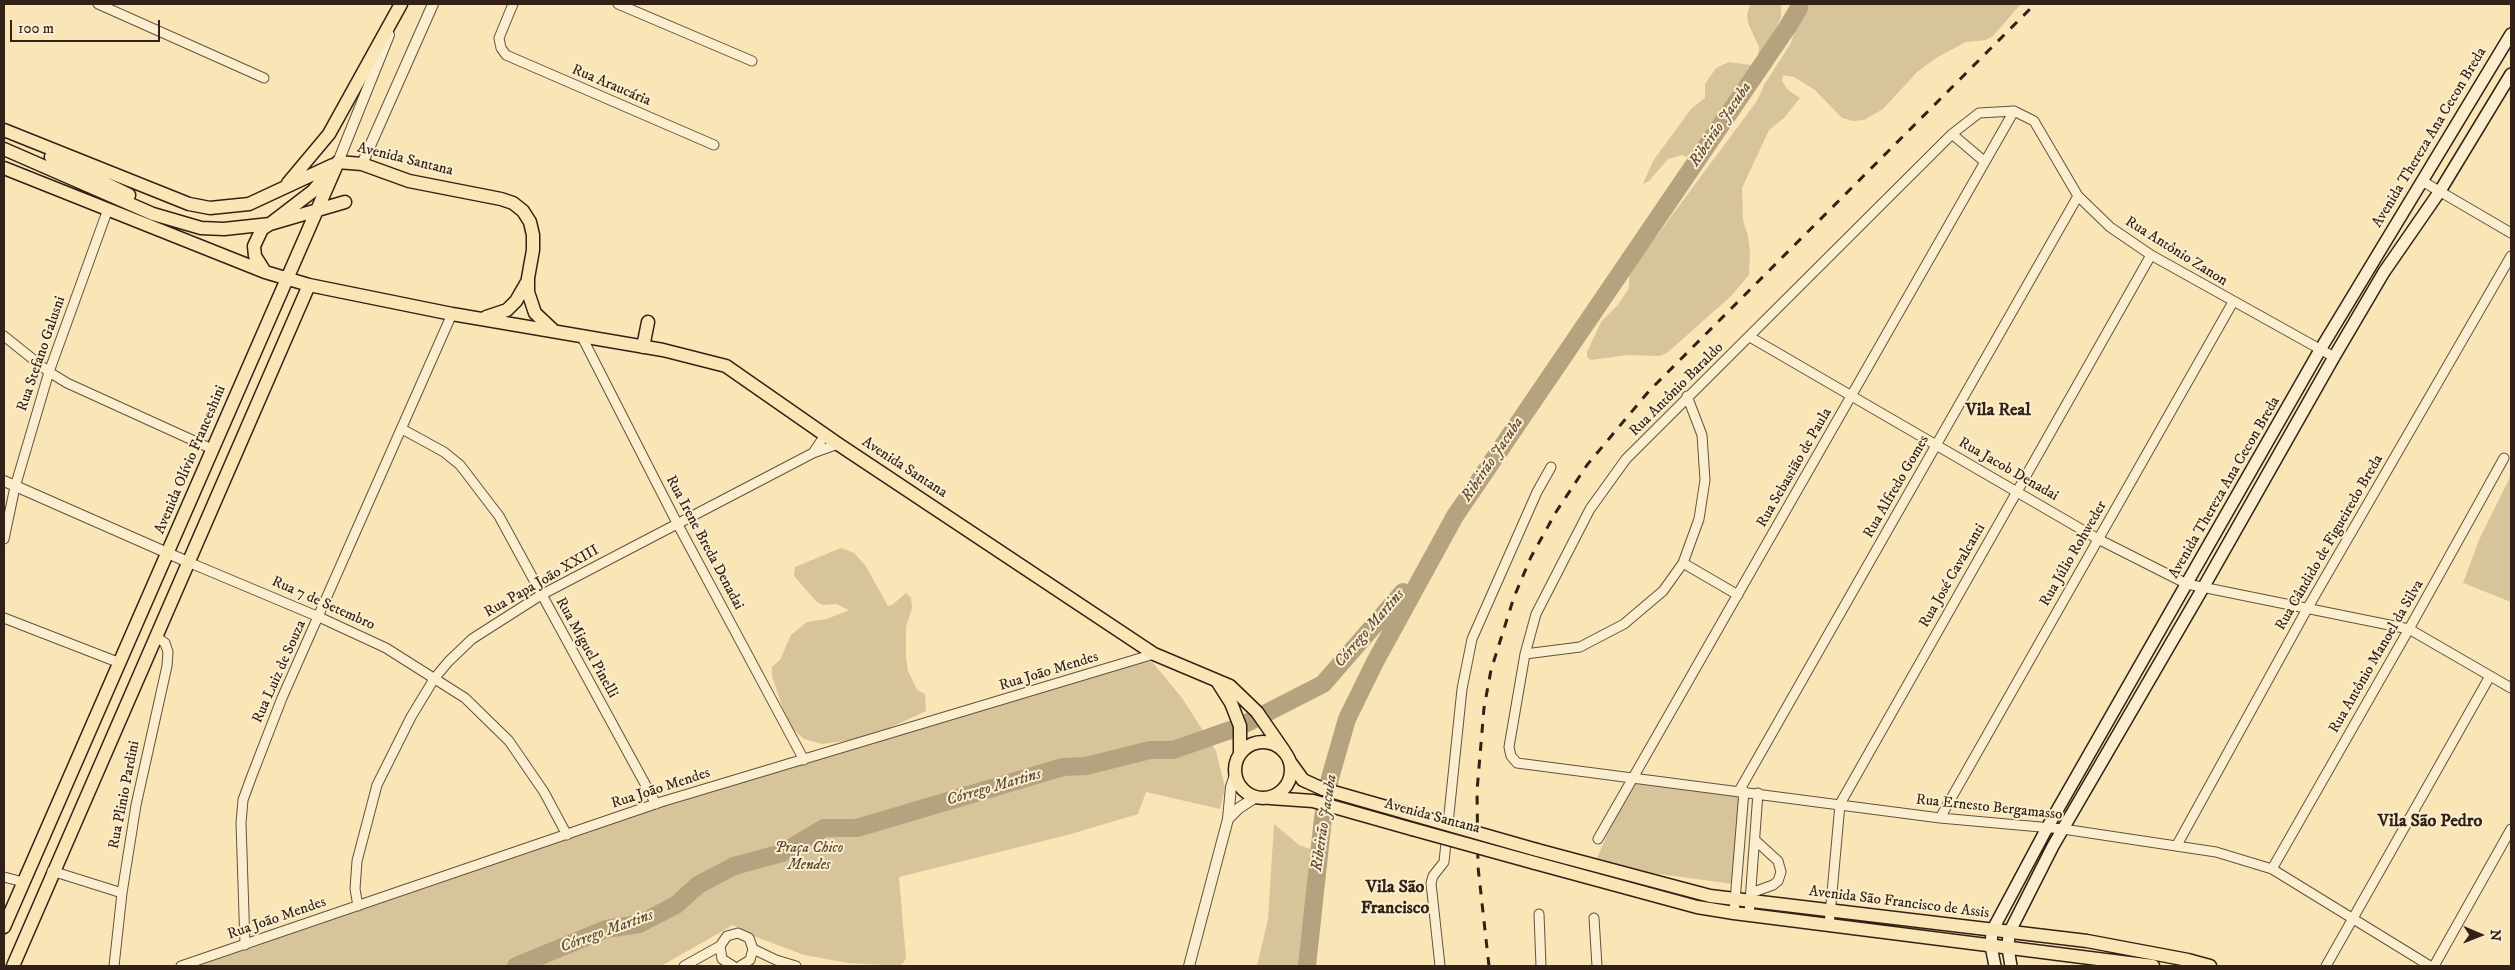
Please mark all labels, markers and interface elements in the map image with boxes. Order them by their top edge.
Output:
scale bar [12,10,162,42]
text: 100 m [18,19,54,38]
street label: Avenida Thereza Ana Cecon Breda [2369,45,2491,231]
street label: Rua Araucária [569,61,653,111]
water label: Ribeirão Jacuba [1686,79,1756,171]
street label: Avenida Santana [355,139,455,181]
street label: Rua Antônio Zanon [2121,213,2231,291]
street label: Rua Stefano Galusni [14,294,70,414]
street label: Rua Antônio Baraldo [1626,339,1728,441]
street label: Avenida Olívio Franceshini [151,383,231,537]
street label: Avenida Thereza Ana Cecon Breda [2165,394,2285,582]
district label: Vila Real [1965,400,2031,422]
street label: Rua Sebastião de Paula [1753,405,1837,531]
water label: Ribeirão Jacuba [1458,414,1528,506]
street label: Rua Alfredo Gomes [1860,432,1934,542]
street label: Avenida Santana [858,434,950,502]
street label: Rua Jacob Denadai [1955,434,2061,506]
street label: Rua Cândido de Figueiredo Breda [2272,452,2388,634]
street label: Rua Irene Breda Denadai [661,473,747,613]
street label: Rua Júlio Rohweder [2037,498,2111,610]
street label: Rua José Cavalcanti [1916,521,1990,631]
street label: Rua Papa João XXIII [482,542,602,622]
street label: Rua 7 de Setembro [269,573,377,635]
street label: Rua Antônio Manoel da Silva [2326,577,2428,737]
water label: Córrego Martins [1331,586,1409,672]
street label: Rua Miguel Pinelli [551,595,621,701]
street label: Rua Luiz de Souza [249,618,311,726]
street label: Rua João Mendes [997,648,1101,696]
street label: Rua Plinio Pardini [106,739,144,851]
street label: Rua João Mendes [609,765,713,813]
water label: Córrego Martins [944,765,1044,811]
water label: Ribeirão Jacuba [1308,773,1342,873]
street label: Rua Ernesto Bergamasso [1915,791,2063,825]
street label: Avenida Santana [1382,796,1482,838]
district label: Vila São Pedro [2378,811,2482,833]
park label: Praça Chico Mendes [775,840,843,875]
district label: Vila São Francisco [1361,877,1429,920]
street label: Avenida São Francisco de Assis [1808,883,1990,923]
street label: Rua João Mendes [225,894,329,944]
water label: Córrego Martins [558,906,656,958]
north arrow [2455,910,2505,960]
text: N [2486,929,2504,941]

